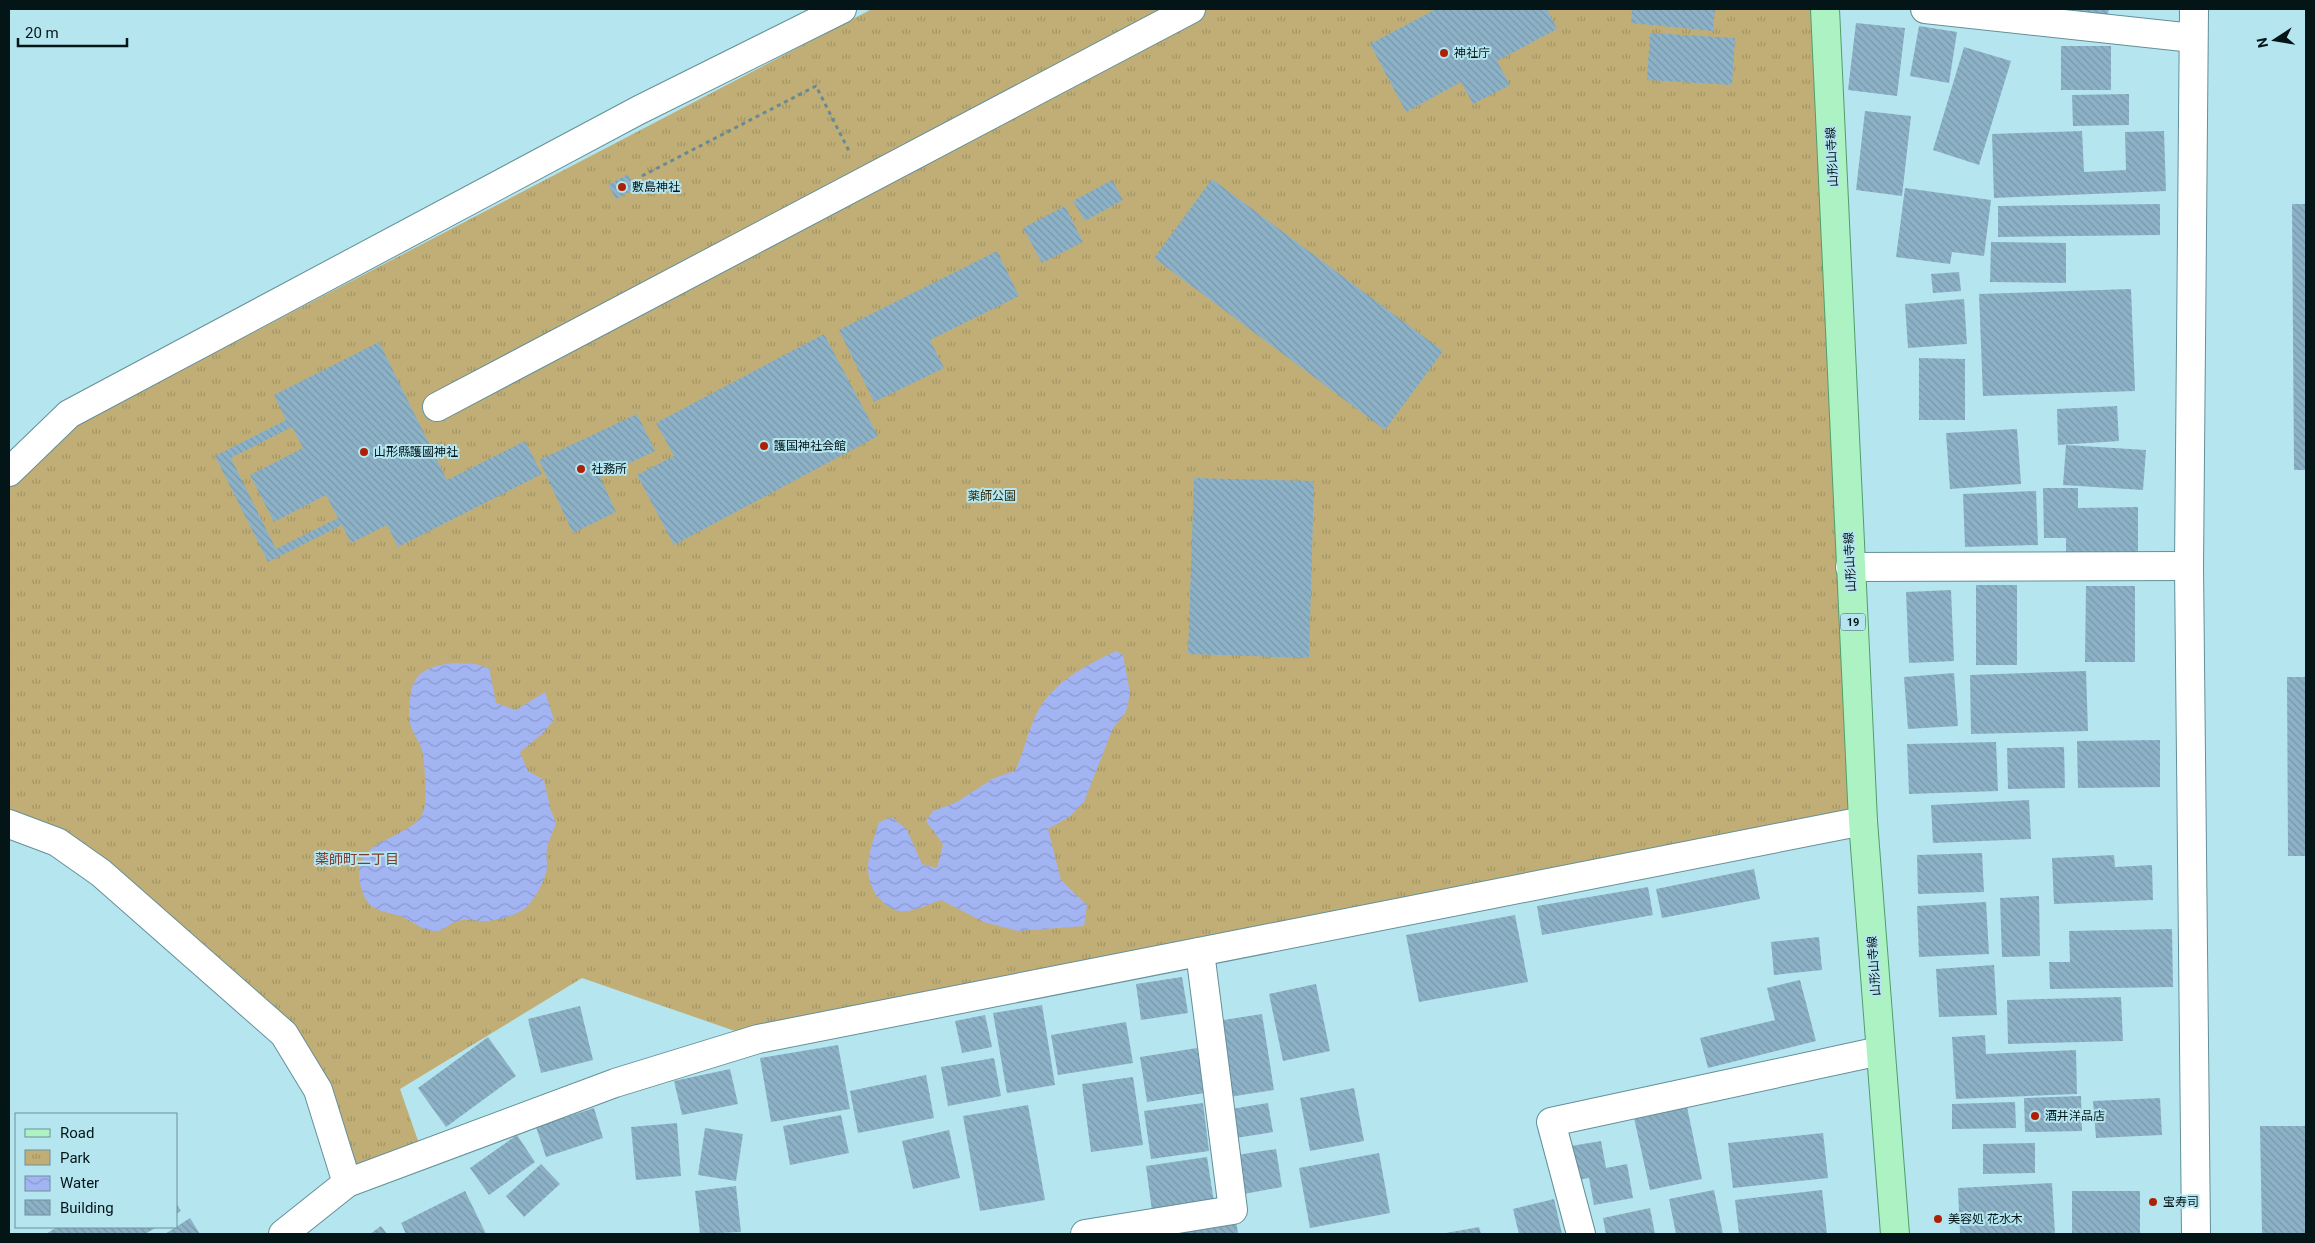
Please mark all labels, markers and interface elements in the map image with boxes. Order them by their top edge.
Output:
scale bar [18,15,126,47]
north arrow [2250,15,2300,65]
text: 20 m [25,24,59,42]
text: N [2253,36,2271,49]
place label: 神社庁 [1454,46,1490,60]
marker: 神社庁 [1438,47,1450,59]
street label: 山形山寺線 [1823,127,1841,187]
place label: 敷島神社 [632,180,680,194]
marker: 敷島神社 [616,181,628,193]
place label: 護国神社会館 [774,439,846,453]
marker: 護国神社会館 [758,440,770,452]
place label: 山形縣護國神社 [374,445,458,459]
marker: 山形縣護國神社 [358,446,370,458]
place label: 社務所 [591,462,627,476]
marker: 社務所 [575,463,587,475]
park label: 薬師公園 [968,489,1016,503]
street label: 山形山寺線 [1841,532,1859,592]
road number: 19 [1840,614,1866,630]
district label: 薬師町二丁目 [315,851,399,867]
street label: 山形山寺線 [1865,936,1883,996]
place label: 酒井洋品店 [2045,1109,2105,1123]
marker: 酒井洋品店 [2029,1110,2041,1122]
legend [15,1113,178,1228]
text: Road [60,1124,94,1142]
text: Park [60,1149,91,1167]
text: Water [60,1174,99,1192]
place label: 宝寿司 [2163,1195,2199,1209]
marker: 宝寿司 [2147,1196,2159,1208]
text: Building [60,1199,114,1217]
place label: 美容処 花水木 [1948,1212,2023,1226]
marker: 美容処 花水木 [1932,1213,1944,1225]

